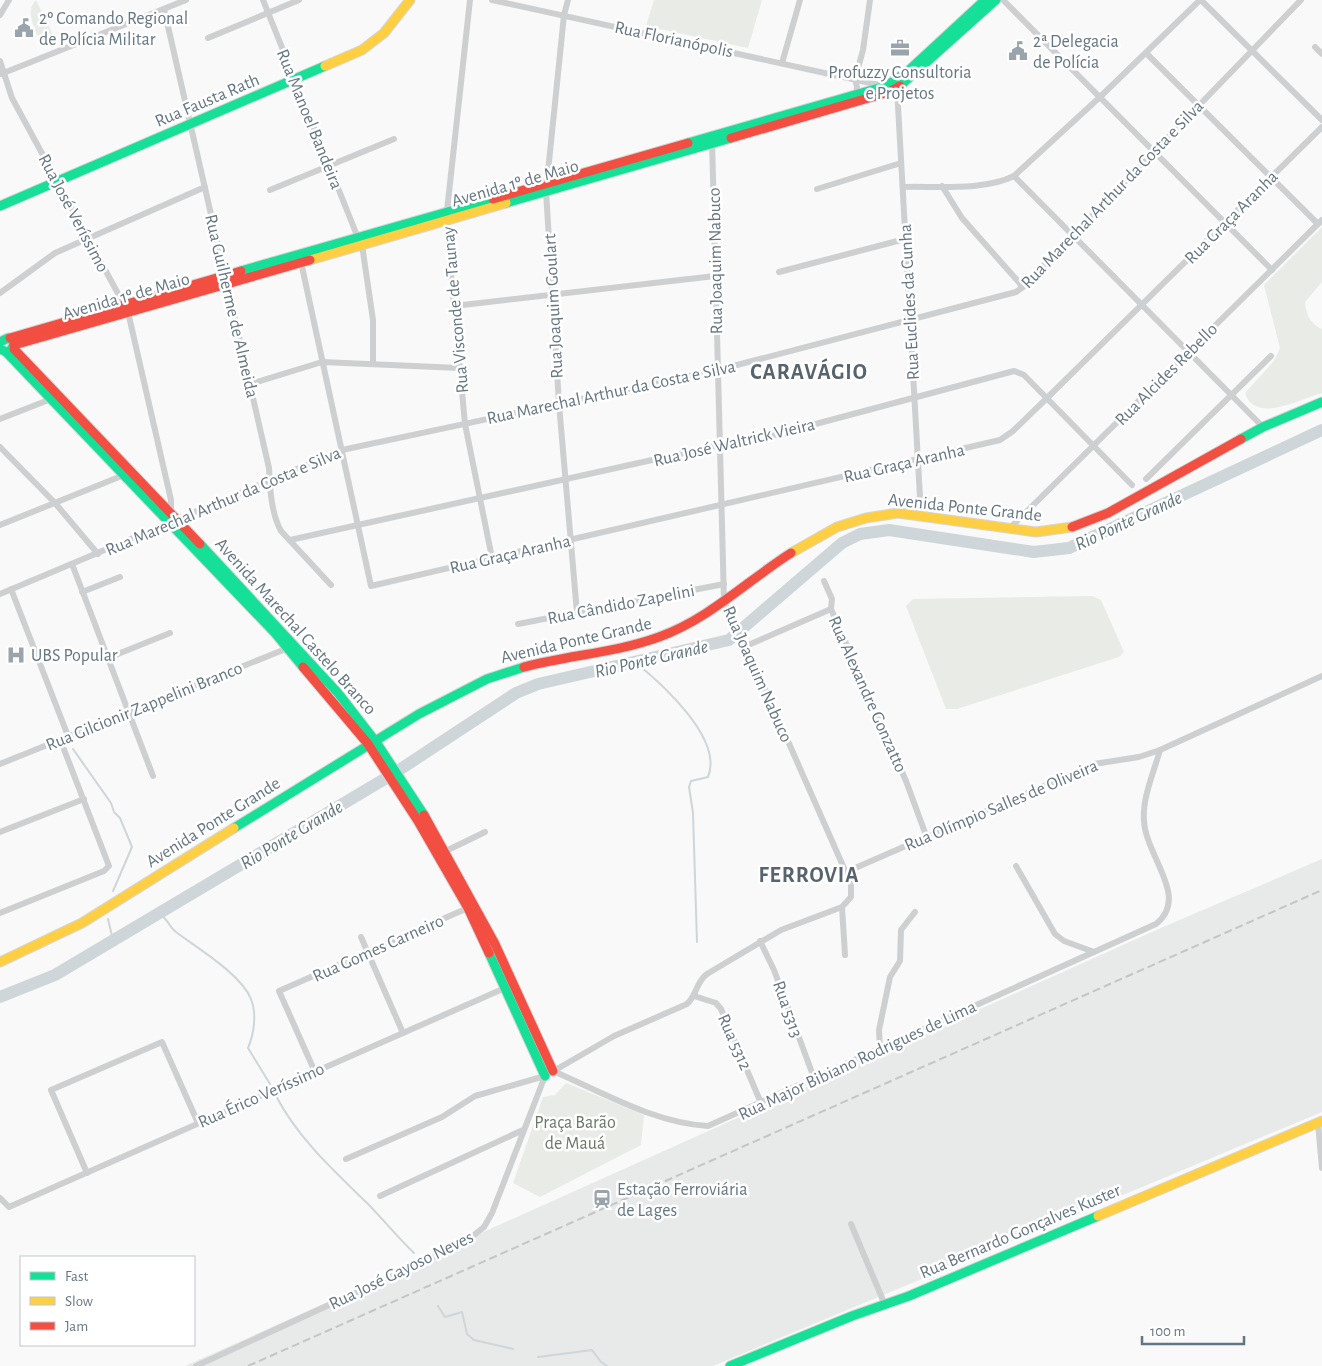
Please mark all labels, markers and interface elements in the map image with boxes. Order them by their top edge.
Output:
place label: 2º Comando Regional de Polícia Militar [39,10,188,49]
public building icon: 2º Comando Regional de Polícia Militar [13,17,35,39]
street label: Rua Florianópolis [613,19,735,61]
place label: 2ª Delegacia de Polícia [1033,33,1119,72]
office icon: Profuzzy Consultoria e Projetos [889,37,911,59]
public building icon: 2ª Delegacia de Polícia [1007,40,1029,62]
street label: Rua Manoel Bandeira [273,47,345,192]
place label: Profuzzy Consultoria e Projetos [828,64,972,103]
street label: Rua Fausta Rath [152,71,262,131]
street label: Rua Marechal Arthur da Costa e Silva [1018,97,1207,292]
street label: Rua José Veríssimo [34,151,112,276]
street label: Avenida 1º de Maio [450,157,581,211]
street label: Rua Graça Aranha [1182,168,1282,268]
street label: Rua Joaquim Nabuco [706,187,726,335]
street label: Rua Guilherme de Almeida [201,213,261,400]
street label: Rua Euclides da Cunha [897,223,923,380]
street label: Rua Visconde de Taunay [440,225,472,394]
street label: Rua Joaquim Goulart [541,233,567,379]
street label: Avenida 1º de Maio [61,270,192,324]
street label: Rua Alcides Rebello [1112,320,1221,429]
street label: Rua Marechal Arthur da Costa e Silva [485,358,737,428]
district label: CARAVÁGIO [750,358,868,383]
street label: Rua José Waltrick Vieira [652,416,817,470]
street label: Rua Graça Aranha [842,441,966,487]
street label: Rua Marechal Arthur da Costa e Silva [103,444,344,560]
water label: Rio Ponte Grande [1072,488,1185,554]
street label: Avenida Ponte Grande [887,491,1043,525]
street label: Rua Graça Aranha [448,532,572,578]
street label: Avenida Marechal Castelo Branco [211,535,379,719]
street label: Rua Cândido Zapelini [546,582,696,628]
street label: Rua Joaquim Nabuco [719,604,795,745]
street label: Rua Alexandre Gonzatto [825,614,910,775]
street label: Avenida Ponte Grande [499,615,653,667]
water label: Rio Ponte Grande [593,637,710,682]
hospital icon: UBS Popular [5,644,27,666]
place label: UBS Popular [31,647,118,665]
street label: Rua Gilcionir Zappelini Branco [44,659,245,755]
street label: Rua Olímpio Salles de Oliveira [902,757,1101,855]
street label: Avenida Ponte Grande [143,774,284,871]
water label: Rio Ponte Grande [237,797,346,873]
district label: FERROVIA [758,864,860,886]
street label: Rua Gomes Carneiro [310,912,447,986]
street label: Rua 5313 [769,979,805,1040]
street label: Rua Major Bibiano Rodrigues de Lima [736,998,979,1124]
street label: Rua 5312 [714,1012,754,1073]
street label: Rua Érico Veríssimo [194,1057,327,1132]
park label: Praça Barão de Mauá [534,1114,616,1153]
place label: Estação Ferroviária de Lages [617,1181,747,1220]
street label: Rua Bernardo Gonçalves Kuster [917,1181,1124,1282]
station icon: Estação Ferroviária de Lages [591,1188,613,1210]
street label: Rua José Gayoso Neves [326,1228,476,1314]
legend [20,1256,195,1346]
text: Fast [65,1269,89,1284]
text: Slow [65,1294,93,1309]
scale bar [1142,1314,1244,1346]
text: Jam [65,1319,88,1334]
text: 100 m [1150,1324,1185,1339]

